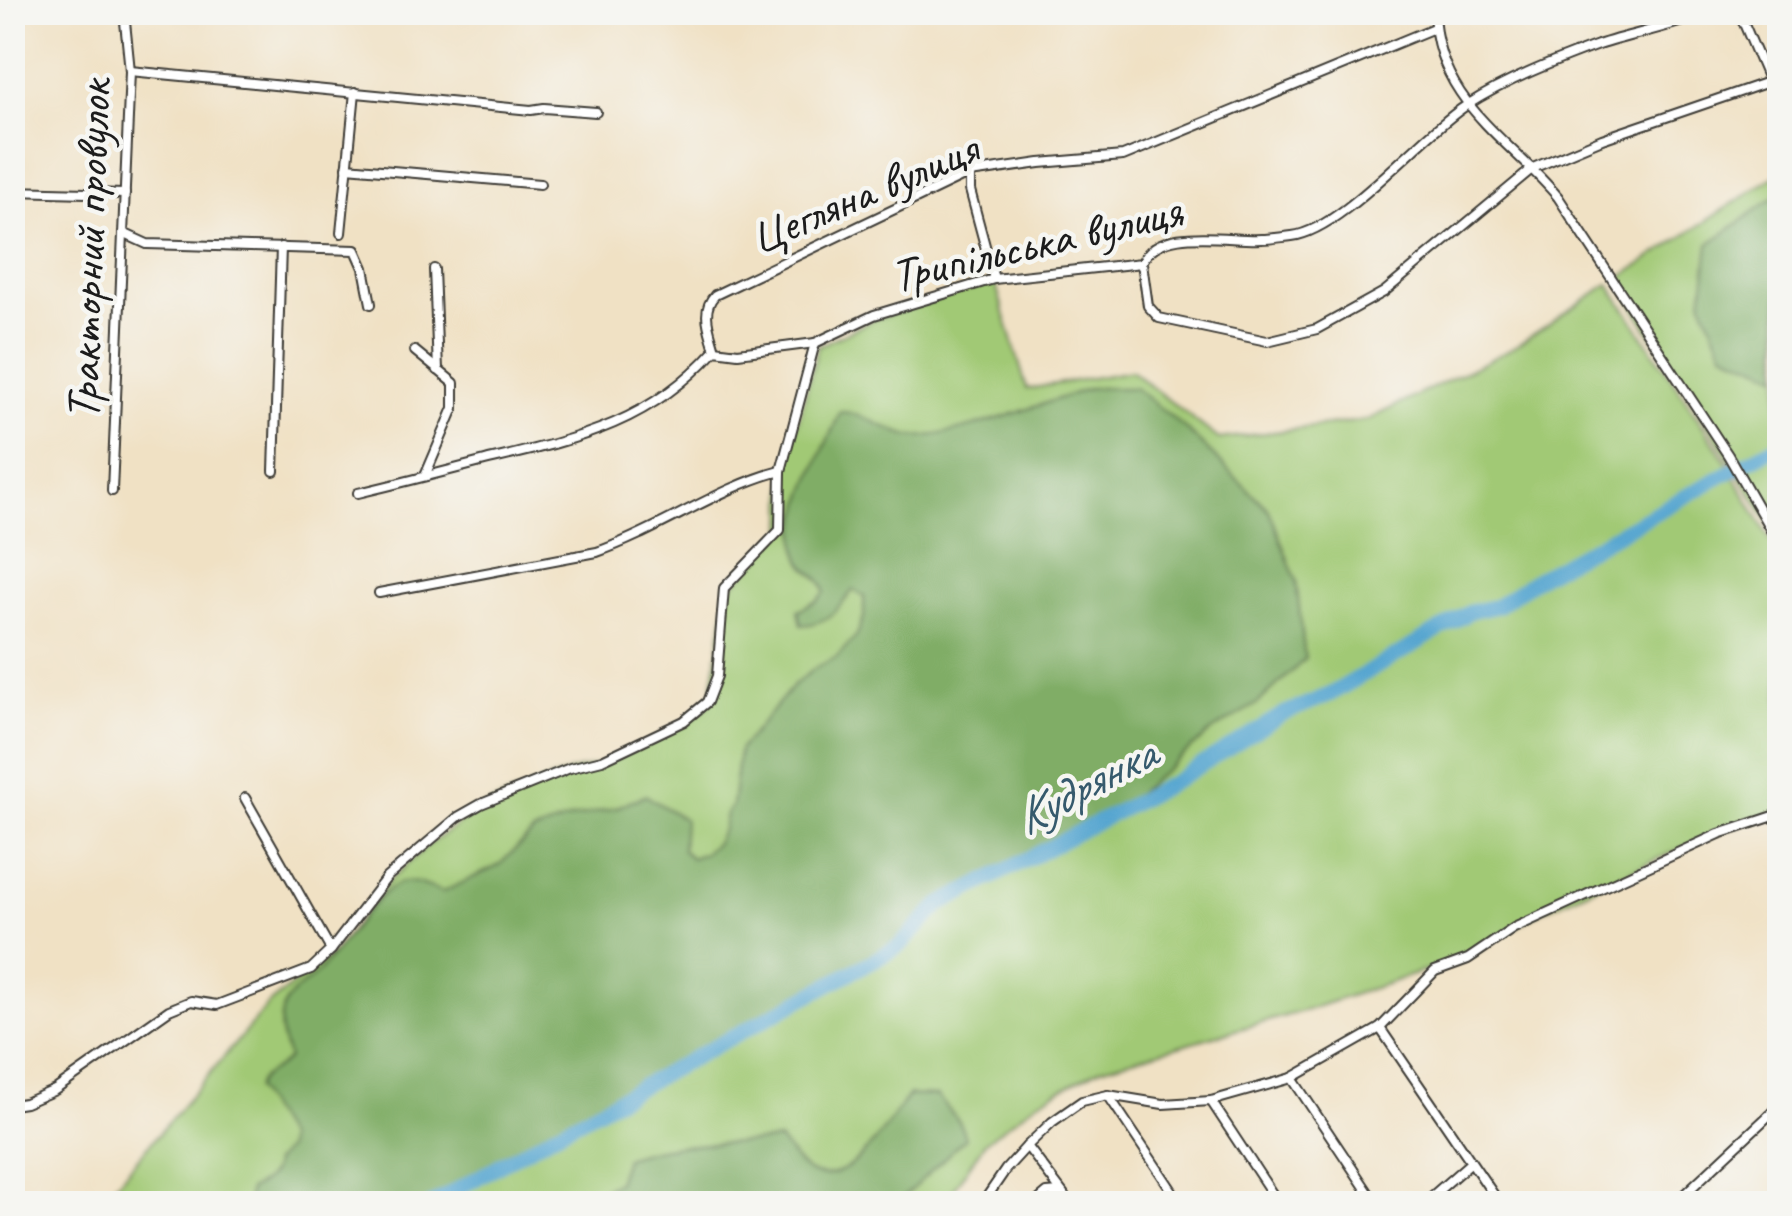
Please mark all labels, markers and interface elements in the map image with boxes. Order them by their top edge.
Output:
street label: Тракторний провулок [52,75,124,421]
street label: Цегляна вулиця [740,117,990,268]
street label: Трипільська вулиця [885,180,1189,306]
water label: Кудрянка [1003,720,1171,849]

